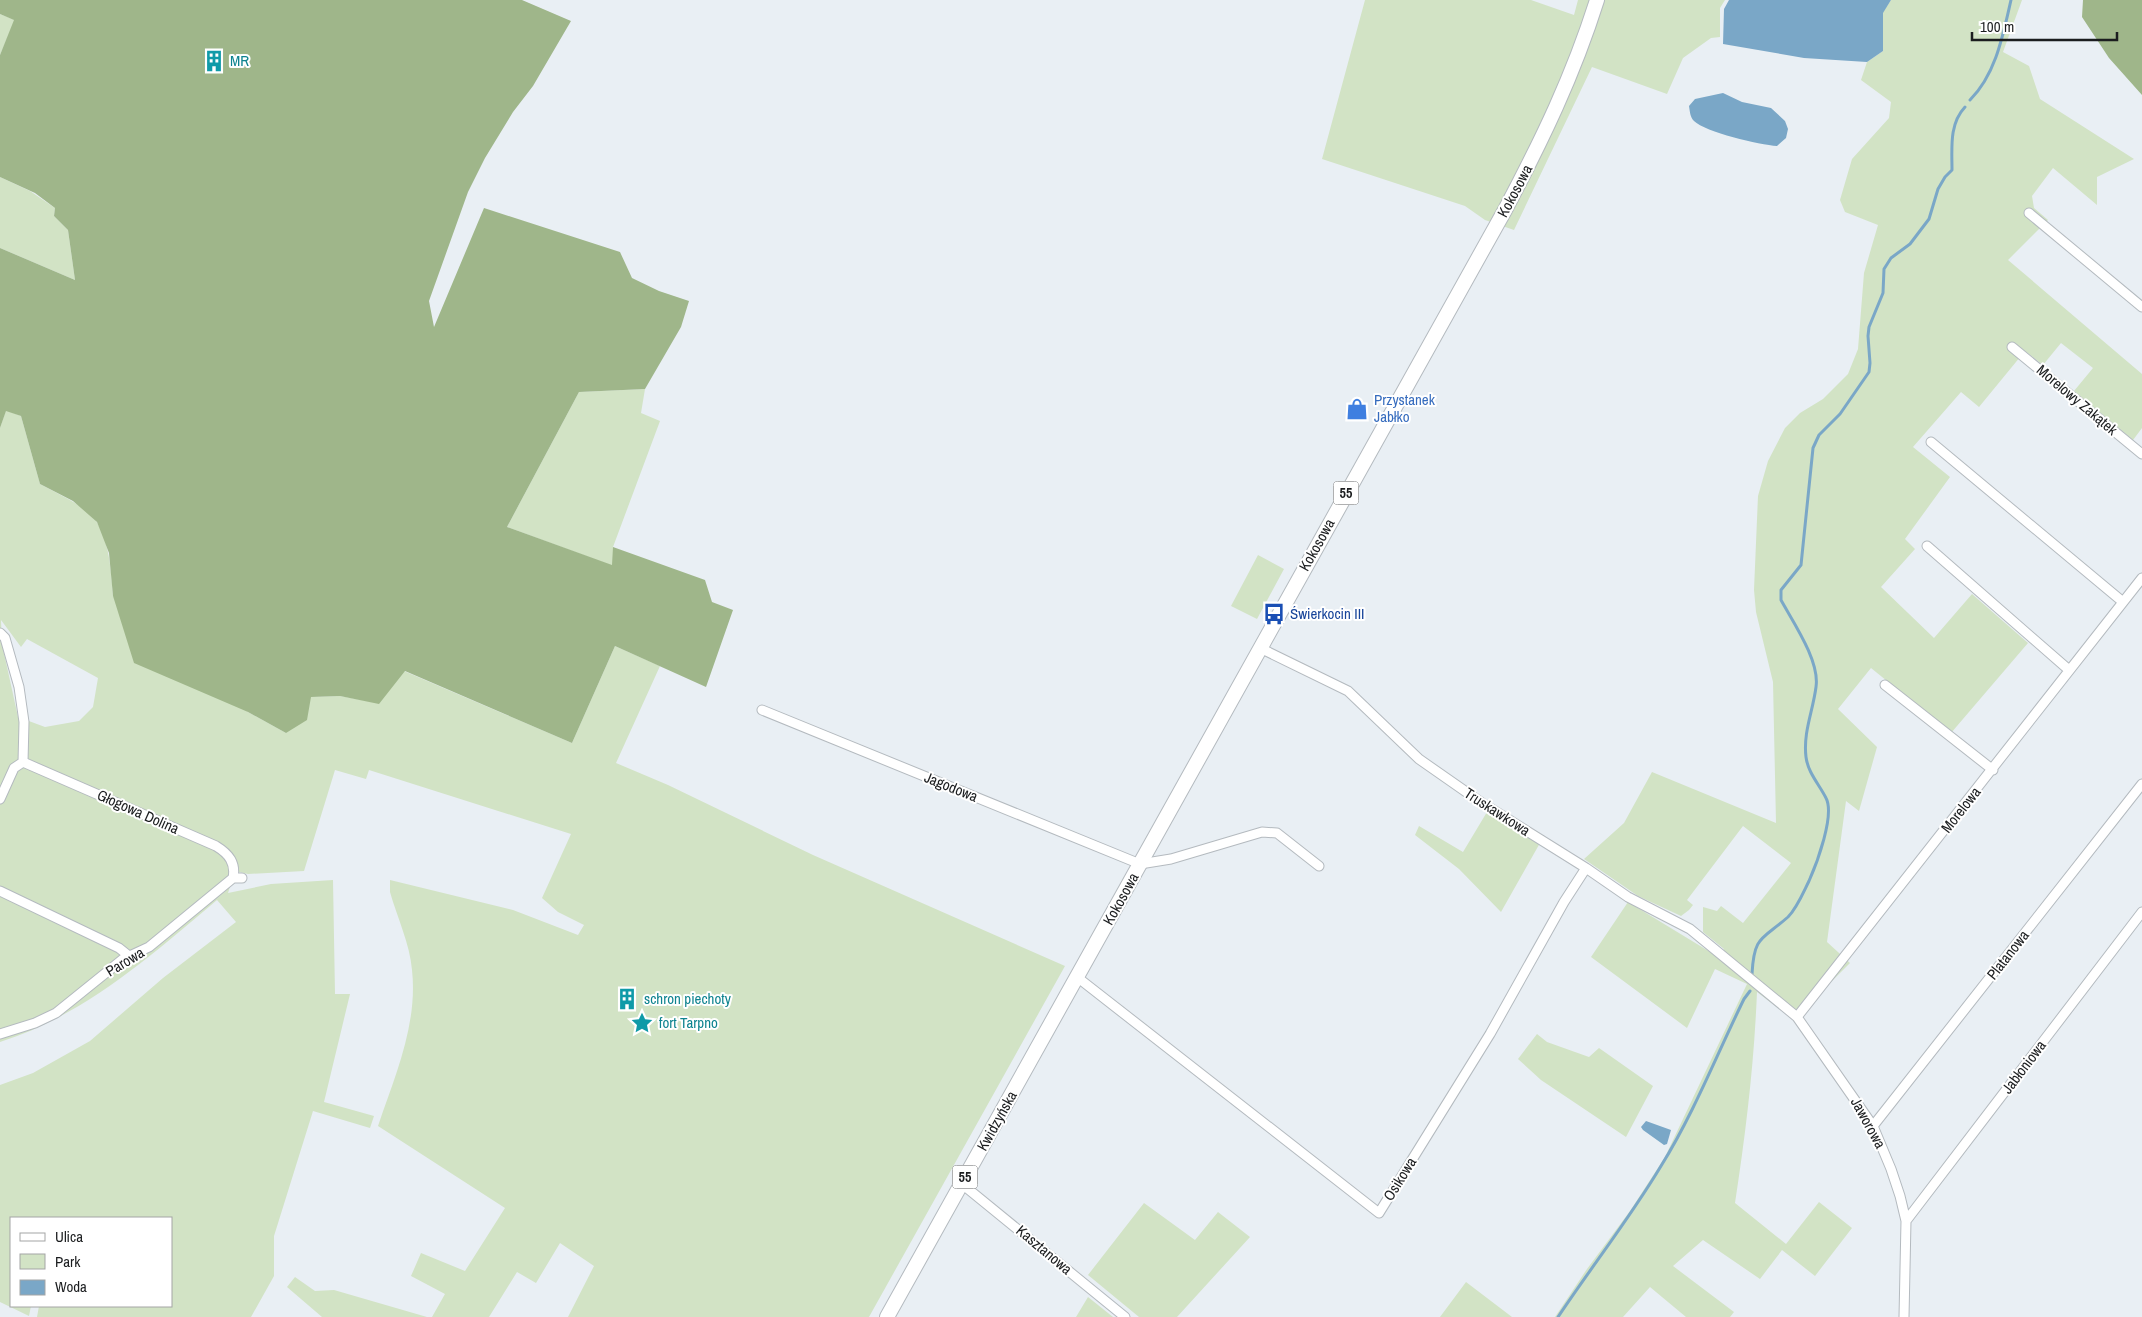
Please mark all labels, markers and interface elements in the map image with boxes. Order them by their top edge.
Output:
scale bar [1972,10,2117,42]
text: 100 m [1980,16,2014,37]
building icon: MR [201,48,227,74]
place label: MR [230,50,249,71]
street label: Kokosowa [1492,161,1537,221]
street label: Morelowy Zakątek [2032,359,2123,440]
place label: Przystanek Jabłko [1374,389,1436,427]
shop icon: Przystanek Jabłko [1344,396,1370,422]
road number: 55 [1334,482,1358,504]
street label: Kokosowa [1294,515,1340,575]
bus stop icon: Świerkocin III [1261,601,1287,627]
place label: Świerkocin III [1290,603,1365,624]
street label: Jagodowa [921,766,981,807]
street label: Truskawkowa [1460,782,1534,841]
street label: Morelowa [1936,782,1985,837]
street label: Głogowa Dolina [94,784,183,839]
street label: Kokosowa [1098,869,1144,929]
street label: Platanowa [1982,925,2034,984]
street label: Parowa [101,942,148,981]
building icon: schron piechoty [614,986,640,1012]
place label: schron piechoty [644,988,732,1009]
place icon: fort Tarpno [629,1010,655,1036]
place label: fort Tarpno [659,1012,718,1033]
street label: Jabłoniowa [1996,1035,2051,1098]
street label: Kwidzyńska [971,1087,1022,1155]
street label: Jaworowa [1846,1093,1891,1152]
street label: Osikowa [1378,1153,1421,1205]
road number: 55 [952,1166,978,1188]
legend [10,1217,172,1307]
street label: Kasztanowa [1012,1220,1077,1279]
text: Ulica [55,1226,83,1247]
text: Park [55,1251,81,1272]
text: Woda [55,1276,87,1297]

